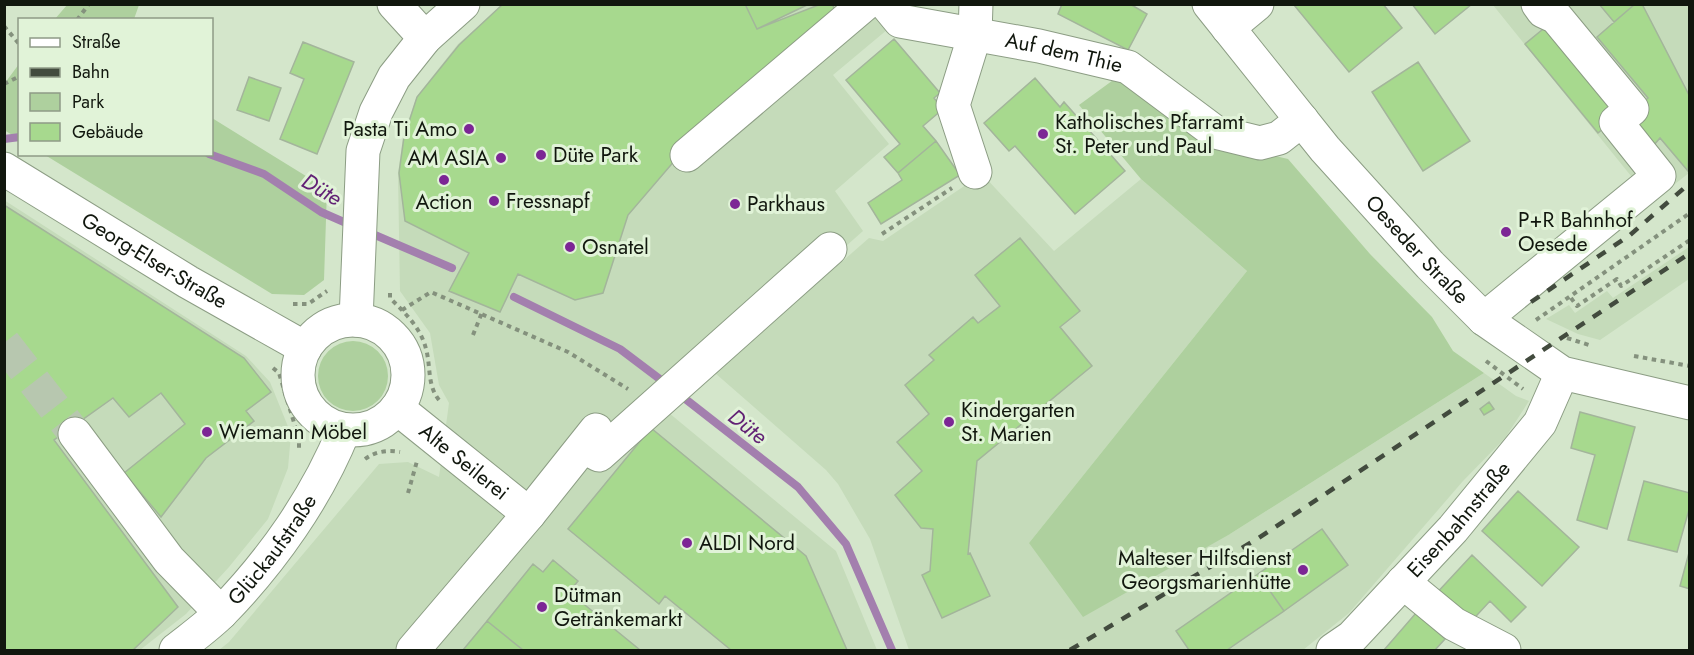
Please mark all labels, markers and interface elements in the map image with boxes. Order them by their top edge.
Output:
legend [18,18,213,156]
street label: Auf dem Thie [1003,25,1126,80]
text: Straße [72,29,120,55]
text: Bahn [72,59,110,85]
text: Park [72,89,104,115]
place label: Katholisches Pfarramt St. Peter und Paul [1055,107,1243,161]
place label: Pasta Ti Amo [343,114,457,144]
text: Gebäude [72,119,143,145]
marker: Pasta Ti Amo [462,122,476,136]
marker: Katholisches Pfarramt St. Peter und Paul [1036,127,1050,141]
place label: Düte Park [553,140,639,170]
place label: AM ASIA [407,143,489,173]
marker: Düte Park [534,148,548,162]
marker: AM ASIA [494,151,508,165]
water label: Düte [296,165,348,213]
marker: Action [437,173,451,187]
place label: Fressnapf [506,186,591,216]
place label: Action [416,187,472,217]
street label: Oeseder Straße [1359,188,1476,311]
place label: Parkhaus [747,189,825,219]
marker: Fressnapf [487,194,501,208]
marker: Parkhaus [728,197,742,211]
street label: Georg-Elser-Straße [75,205,233,316]
place label: P+R Bahnhof Oesede [1518,205,1634,259]
marker: P+R Bahnhof Oesede [1499,225,1513,239]
place label: Osnatel [582,232,649,262]
marker: Osnatel [563,240,577,254]
place label: Kindergarten St. Marien [961,395,1075,449]
water label: Düte [722,401,774,451]
marker: Kindergarten St. Marien [942,415,956,429]
street label: Alte Seilerei [413,416,515,507]
place label: Wiemann Möbel [219,417,367,447]
marker: Wiemann Möbel [200,425,214,439]
street label: Eisenbahnstraße [1400,455,1518,584]
street label: Glückaufstraße [221,488,324,612]
place label: ALDI Nord [699,528,795,558]
marker: ALDI Nord [680,536,694,550]
place label: Malteser Hilfsdienst Georgsmarienhütte [1118,543,1291,597]
marker: Malteser Hilfsdienst Georgsmarienhütte [1296,563,1310,577]
place label: Dütman Getränkemarkt [554,580,682,634]
marker: Dütman Getränkemarkt [535,600,549,614]

